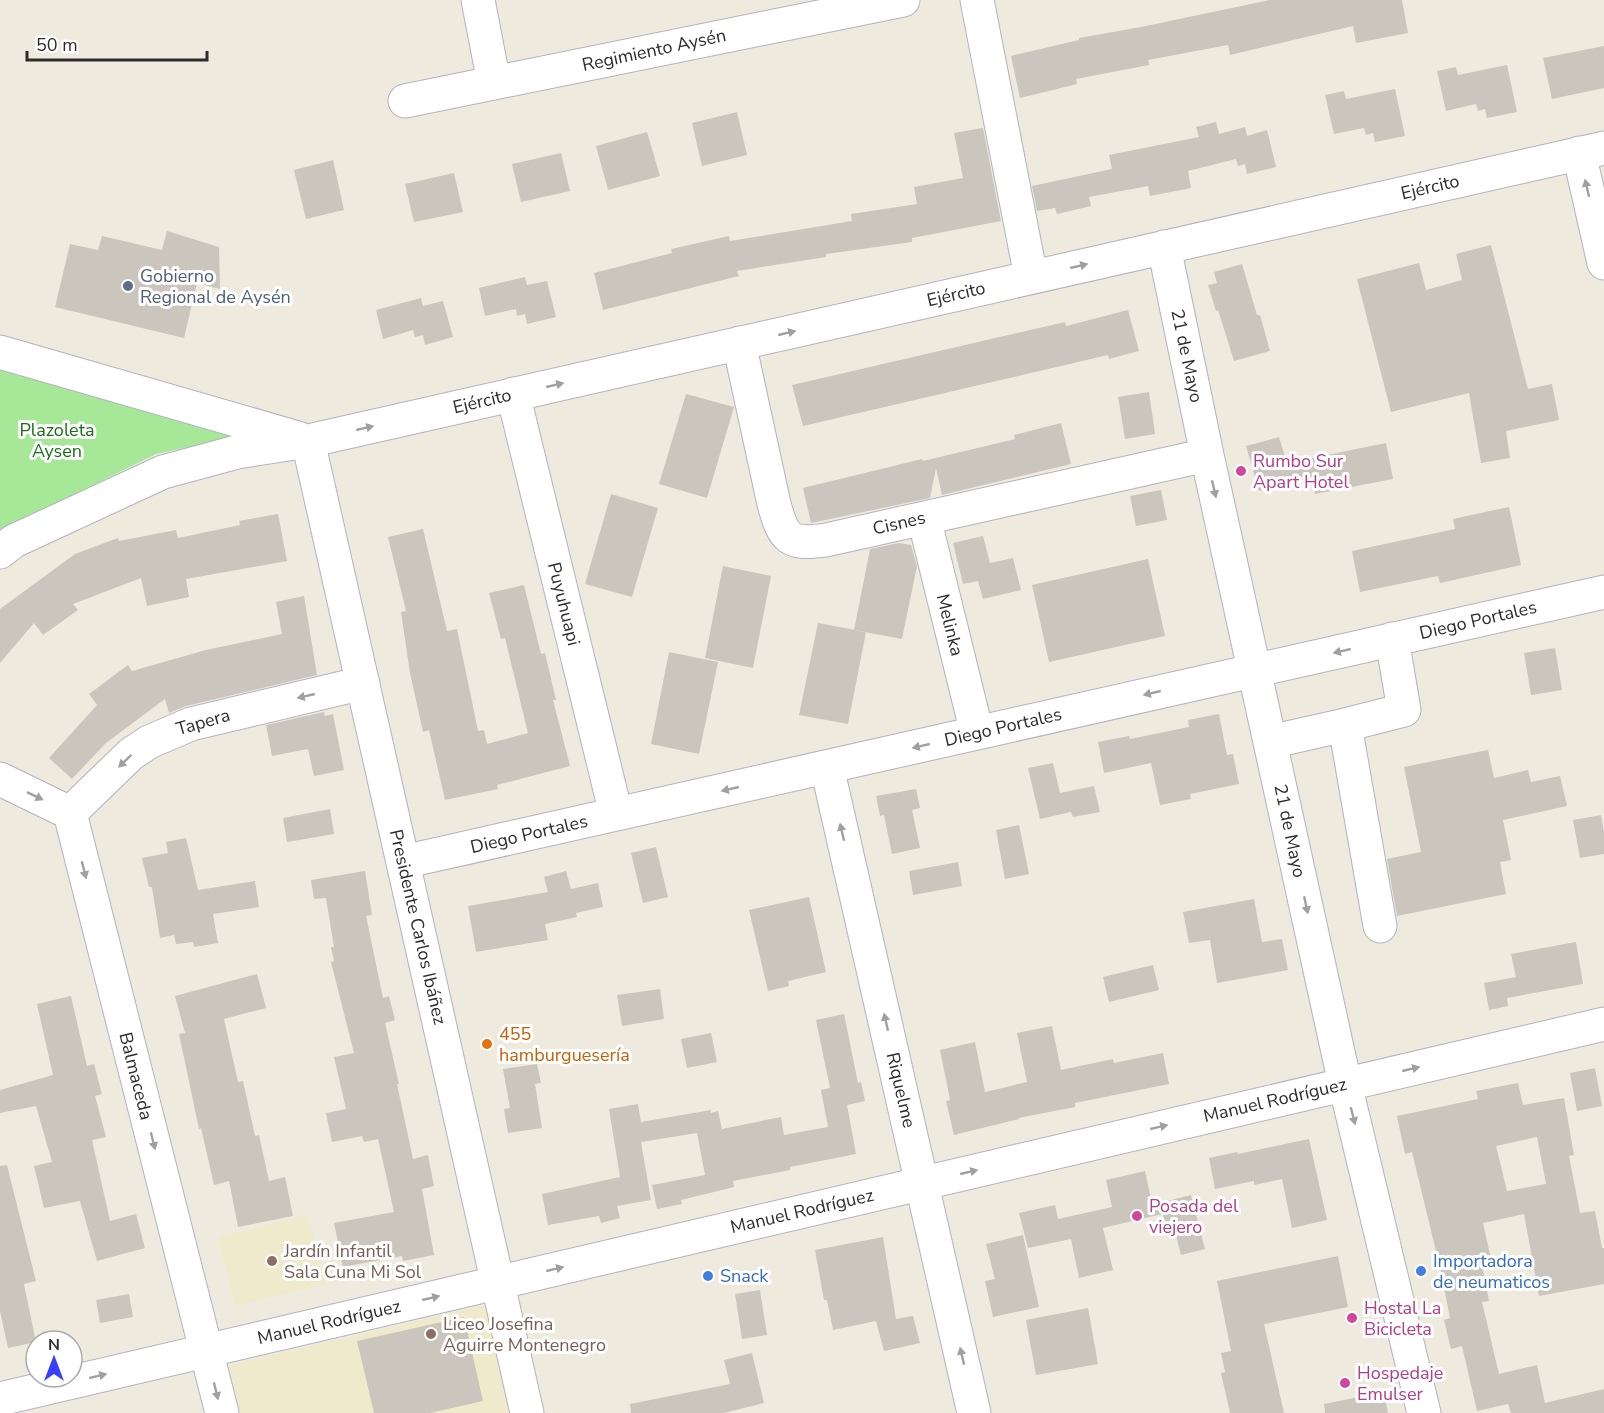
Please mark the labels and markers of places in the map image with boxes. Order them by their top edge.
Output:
place label: Gobierno Regional de Aysén [140,264,291,309]
marker: Gobierno Regional de Aysén [121,279,135,293]
place label: Rumbo Sur Apart Hotel [1253,449,1349,494]
marker: Rumbo Sur Apart Hotel [1234,464,1248,478]
place label: 455 hamburguesería [499,1022,630,1067]
marker: 455 hamburguesería [480,1037,494,1051]
place label: Posada del viejero [1149,1194,1239,1239]
marker: Posada del viejero [1130,1209,1144,1223]
place label: Jardín Infantil Sala Cuna Mi Sol [283,1239,422,1284]
place label: Importadora de neumaticos [1433,1249,1550,1294]
marker: Jardín Infantil Sala Cuna Mi Sol [265,1254,279,1268]
place label: Snack [720,1264,769,1288]
marker: Importadora de neumaticos [1414,1264,1428,1278]
marker: Snack [701,1269,715,1283]
place label: Hostal La Bicicleta [1364,1296,1441,1341]
marker: Hostal La Bicicleta [1345,1311,1359,1325]
place label: Liceo Josefina Aguirre Montenegro [443,1312,606,1357]
marker: Liceo Josefina Aguirre Montenegro [424,1327,438,1341]
place label: Hospedaje Emulser [1357,1361,1443,1406]
marker: Hospedaje Emulser [1338,1376,1352,1390]

